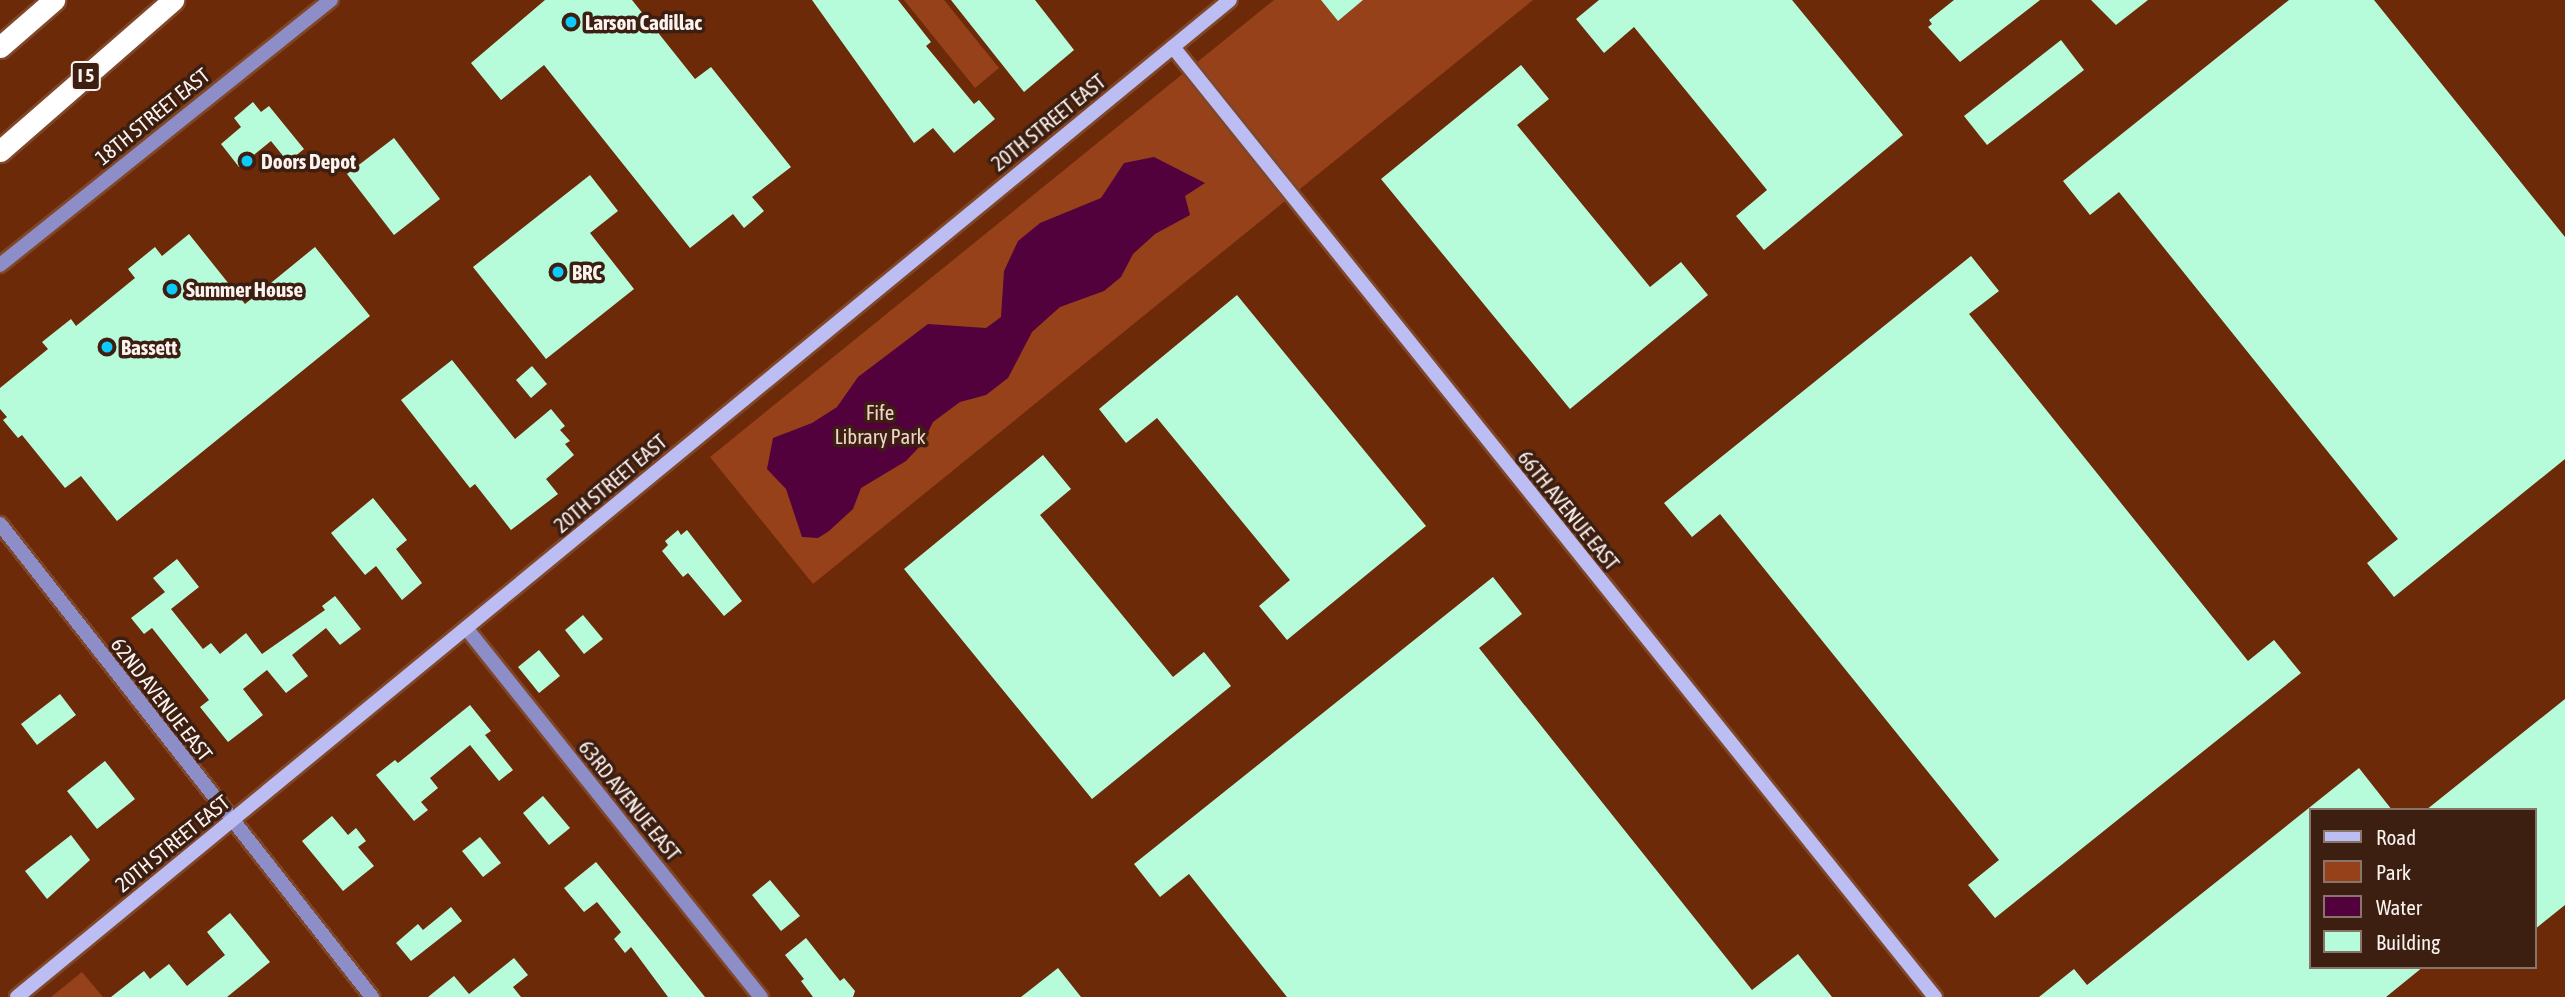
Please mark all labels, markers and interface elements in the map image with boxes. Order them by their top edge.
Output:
place label: Larson Cadillac [585,9,702,35]
marker: Larson Cadillac [563,14,579,30]
road number: I 5 [70,60,102,92]
street label: 18TH STREET EAST [90,62,214,170]
street label: 20TH STREET EAST [986,68,1110,176]
place label: Doors Depot [261,148,356,174]
marker: Doors Depot [239,153,255,169]
place label: BRC [572,259,602,285]
marker: BRC [550,264,566,280]
place label: Summer House [186,276,303,302]
marker: Summer House [164,281,180,297]
place label: Bassett [121,334,177,360]
marker: Bassett [99,339,115,355]
park label: Fife Library Park [834,399,926,449]
street label: 20TH STREET EAST [548,428,672,538]
street label: 66TH AVENUE EAST [1513,445,1625,575]
street label: 62ND AVENUE EAST [106,632,218,766]
street label: 63RD AVENUE EAST [574,735,686,865]
street label: 20TH STREET EAST [110,789,234,897]
legend [2310,808,2537,969]
text: Road [2376,825,2416,849]
text: Park [2376,860,2411,884]
text: Water [2376,895,2422,919]
text: Building [2376,930,2440,954]

